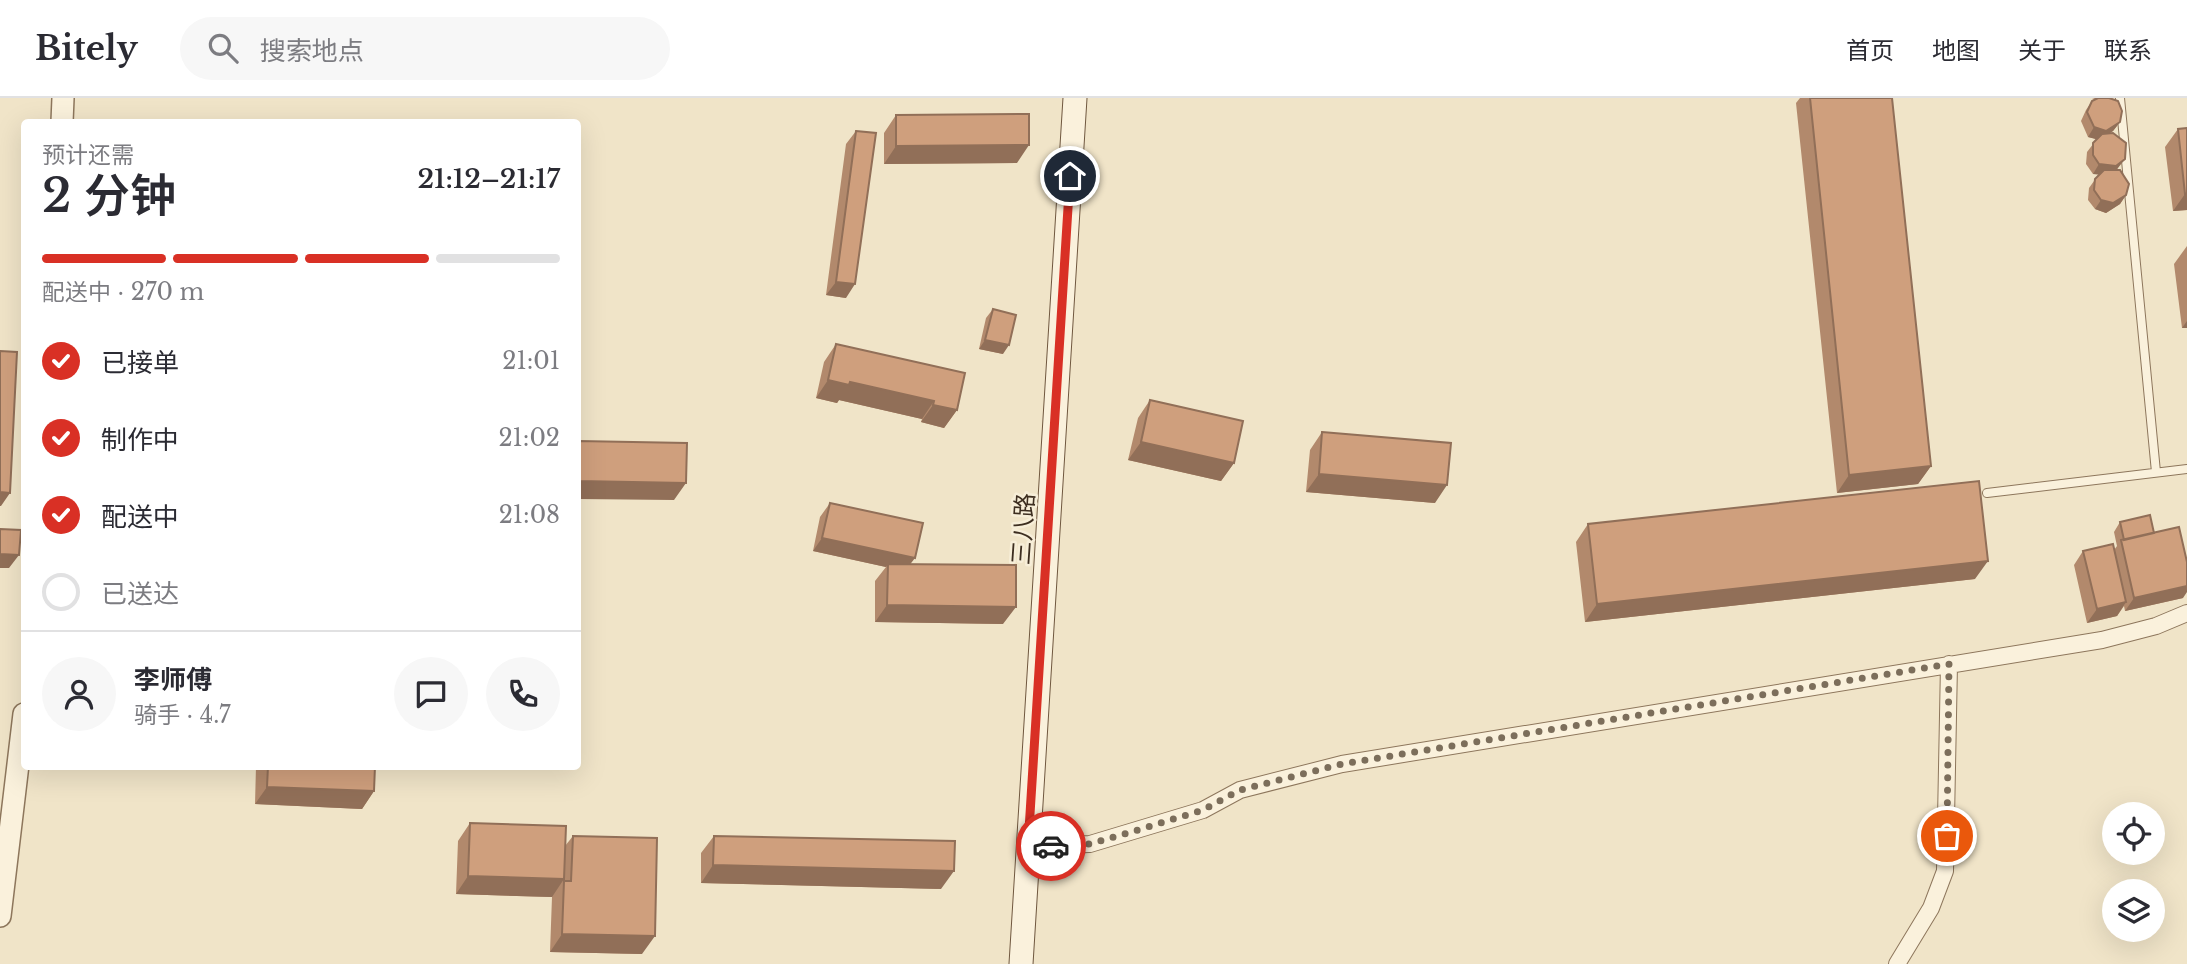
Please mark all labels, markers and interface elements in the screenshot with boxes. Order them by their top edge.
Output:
search box [180,17,670,80]
text: Bitely [35,28,138,69]
icon: search [204,29,242,67]
text: 搜索地点 [260,35,364,67]
text: 首页 [1846,36,1894,65]
text: 地图 [1932,36,1980,65]
text: 关于 [2018,36,2066,65]
text: 联系 [2104,36,2152,65]
text: 预计还需 [42,141,134,169]
pin [1040,146,1100,206]
icon: home [1051,157,1089,195]
text: 21:12–21:17 [417,163,560,195]
text: 2 分钟 [42,167,176,224]
text: 配送中 · 270 m [42,278,204,306]
icon: check [42,342,80,380]
text: 已接单 [101,347,179,379]
text: 21:01 [502,347,560,375]
icon: check [42,419,80,457]
text: 制作中 [101,424,179,456]
text: 21:02 [498,424,560,452]
street label: 三八路 [1006,492,1040,566]
icon: check [42,496,80,534]
text: 配送中 [101,501,179,533]
text: 21:08 [499,501,560,529]
text: 已送达 [101,578,179,610]
button: person [42,657,116,731]
button: chat [394,657,468,731]
button: phone [486,657,560,731]
text: 李师傅 [134,664,212,696]
text: 骑手 · 4.7 [134,701,231,729]
map controls [2102,802,2165,942]
button: locate [2102,802,2165,865]
pin [1917,806,1977,866]
courier [1016,811,1086,881]
icon: bag [1928,817,1966,855]
icon: car [1032,827,1070,865]
button: layers [2102,879,2165,942]

